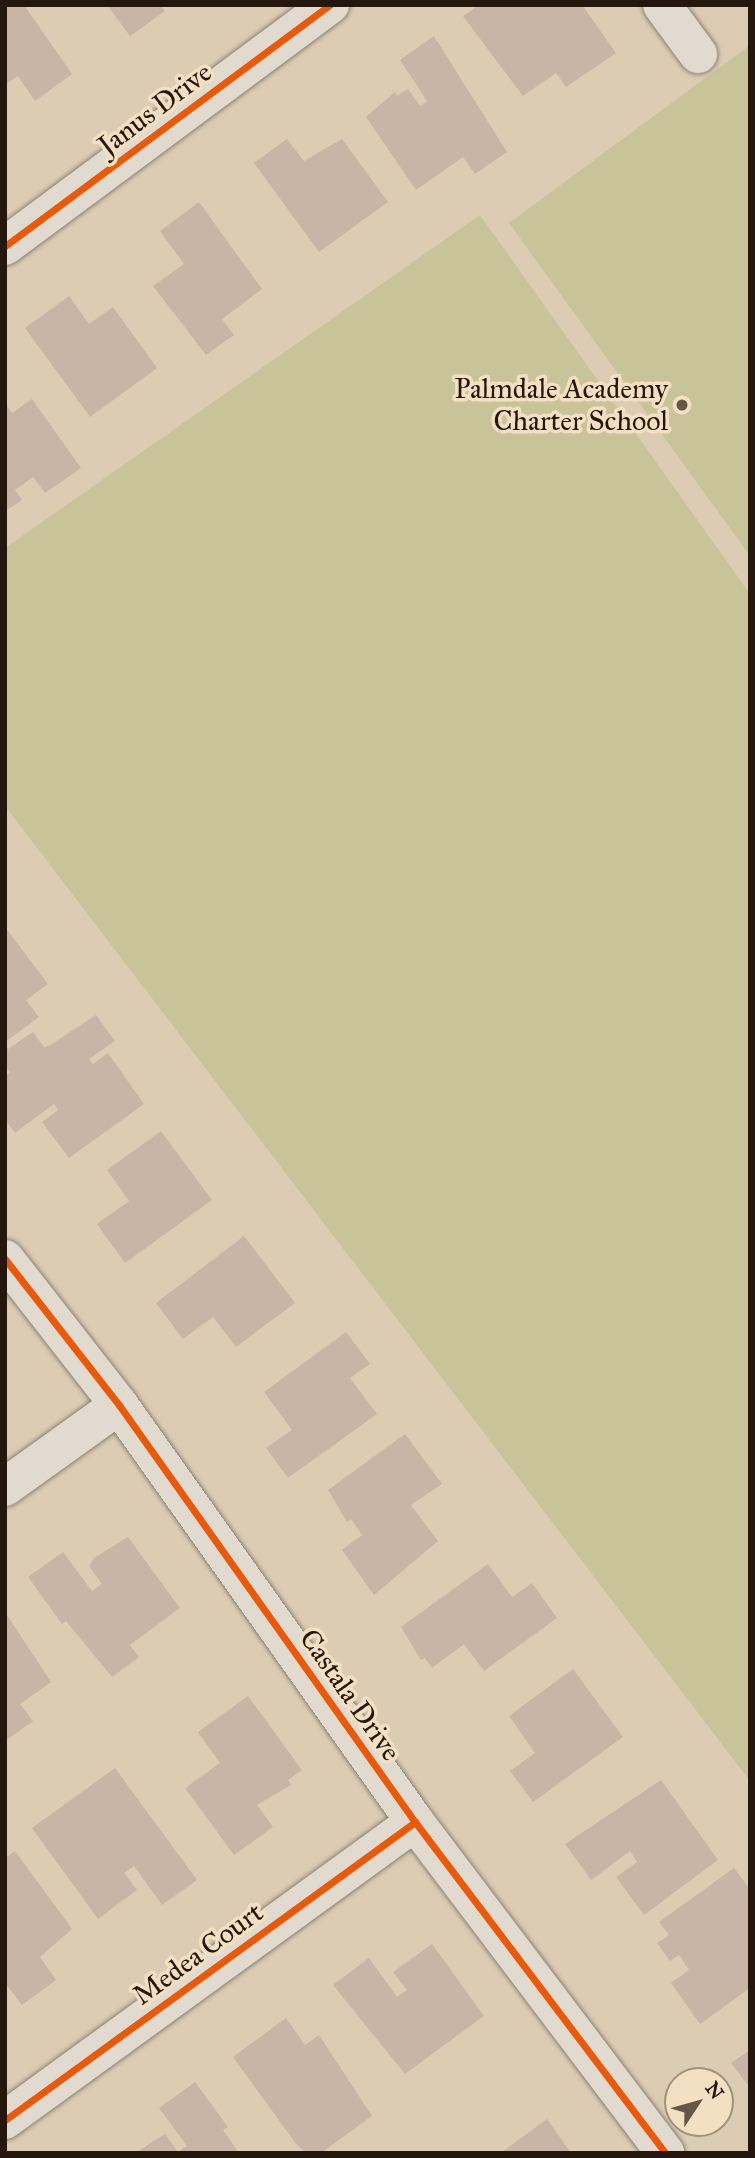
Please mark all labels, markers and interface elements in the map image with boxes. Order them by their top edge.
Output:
street label: Janus Drive [92,55,218,163]
place label: Palmdale Academy Charter School [454,372,668,438]
marker: Palmdale Academy Charter School [674,397,690,413]
street label: Castala Drive [292,1623,408,1767]
street label: Medea Court [126,1896,270,2012]
north arrow [664,2067,734,2137]
text: N [701,2077,729,2104]

